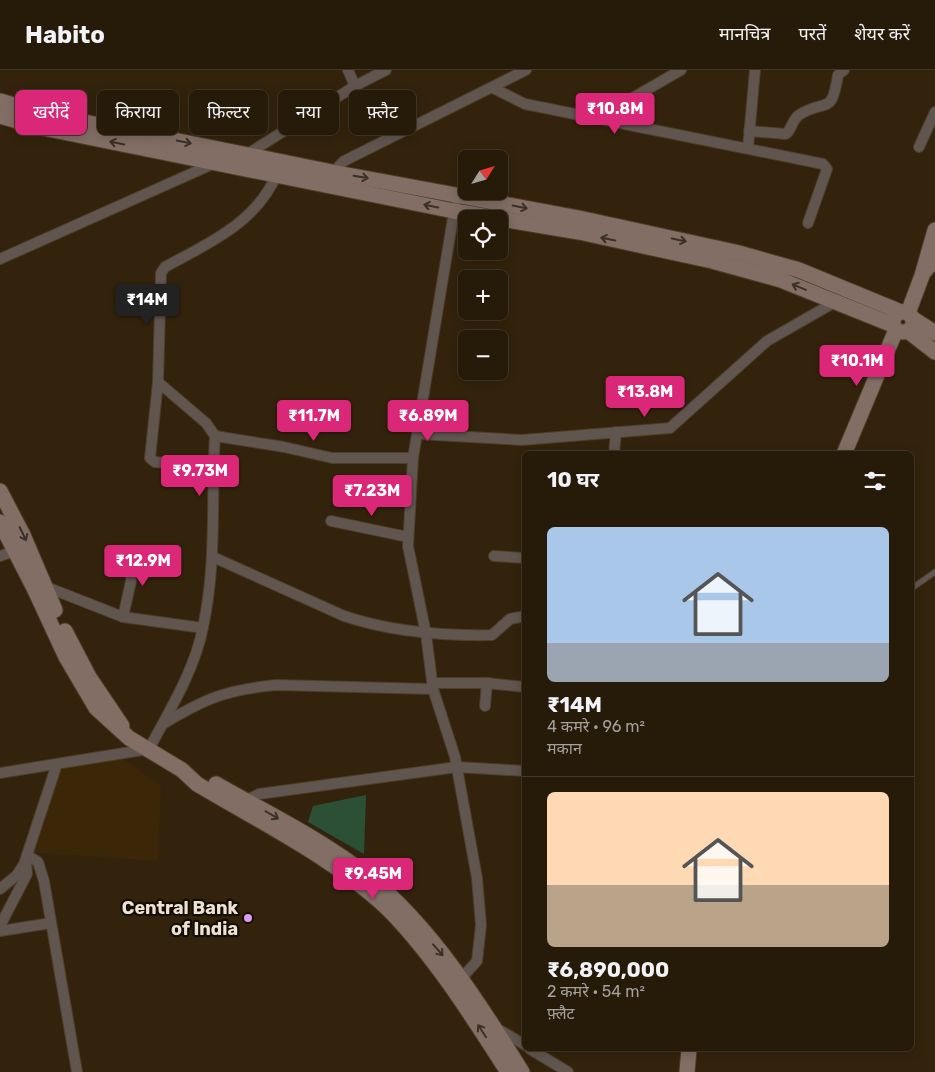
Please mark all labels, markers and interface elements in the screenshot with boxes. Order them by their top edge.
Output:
text: Habito [25,21,105,49]
text: मानचित्र [719,23,771,45]
text: परतें [799,23,826,45]
text: शेयर करें [854,23,910,45]
chip: खरीदें [15,90,87,135]
chip: किराया [97,90,179,135]
chip: फ़िल्टर [189,90,268,135]
chip: नया [278,90,339,135]
chip: फ़्लैट [349,90,416,135]
pin: ₹10.8M [574,92,656,135]
text: ₹10.8M [587,99,643,118]
one-way arrow [109,138,125,147]
one-way arrow [176,138,192,147]
north arrow [458,150,508,200]
map controls [458,150,508,380]
one-way arrow [352,173,368,183]
one-way arrow [423,201,439,210]
one-way arrow [512,203,528,213]
button: locate [458,210,508,260]
one-way arrow [600,234,616,243]
one-way arrow [671,236,687,245]
button: + [458,270,508,320]
one-way arrow [792,282,807,292]
pin: ₹14M [117,284,177,326]
text: ₹14M [126,290,168,309]
button: − [458,330,508,380]
pin: ₹10.1M [816,344,898,387]
text: ₹10.1M [830,351,884,370]
pin: ₹13.8M [604,376,686,418]
text: ₹13.8M [617,382,673,401]
pin: ₹11.7M [273,400,355,442]
pin: ₹6.89M [387,400,469,442]
text: ₹11.7M [288,406,340,425]
text: ₹6.89M [399,406,457,425]
pin: ₹9.73M [159,454,241,497]
text: ₹9.73M [172,461,228,480]
text: 10 घर [547,467,599,492]
icon: filters [861,467,889,495]
pin: ₹7.23M [331,474,413,517]
text: ₹7.23M [344,481,400,500]
one-way arrow [19,526,28,541]
pin: ₹12.9M [102,544,184,587]
text: ₹12.9M [115,551,171,570]
icon: home [673,559,763,649]
text: ₹14M [547,692,602,717]
text: 4 कमरे · 96 m² [547,717,645,736]
text: मकान [547,739,582,758]
one-way arrow [265,810,280,820]
icon: home [673,825,763,915]
pin: ₹9.45M [332,858,414,900]
text: ₹9.45M [344,864,402,883]
place label: Central Bank of India [122,897,238,940]
marker: Central Bank of India [242,912,254,924]
one-way arrow [432,943,443,956]
text: ₹6,890,000 [547,957,669,982]
text: 2 कमरे · 54 m² [547,982,645,1001]
text: फ़्लैट [547,1004,575,1023]
one-way arrow [476,1024,487,1038]

